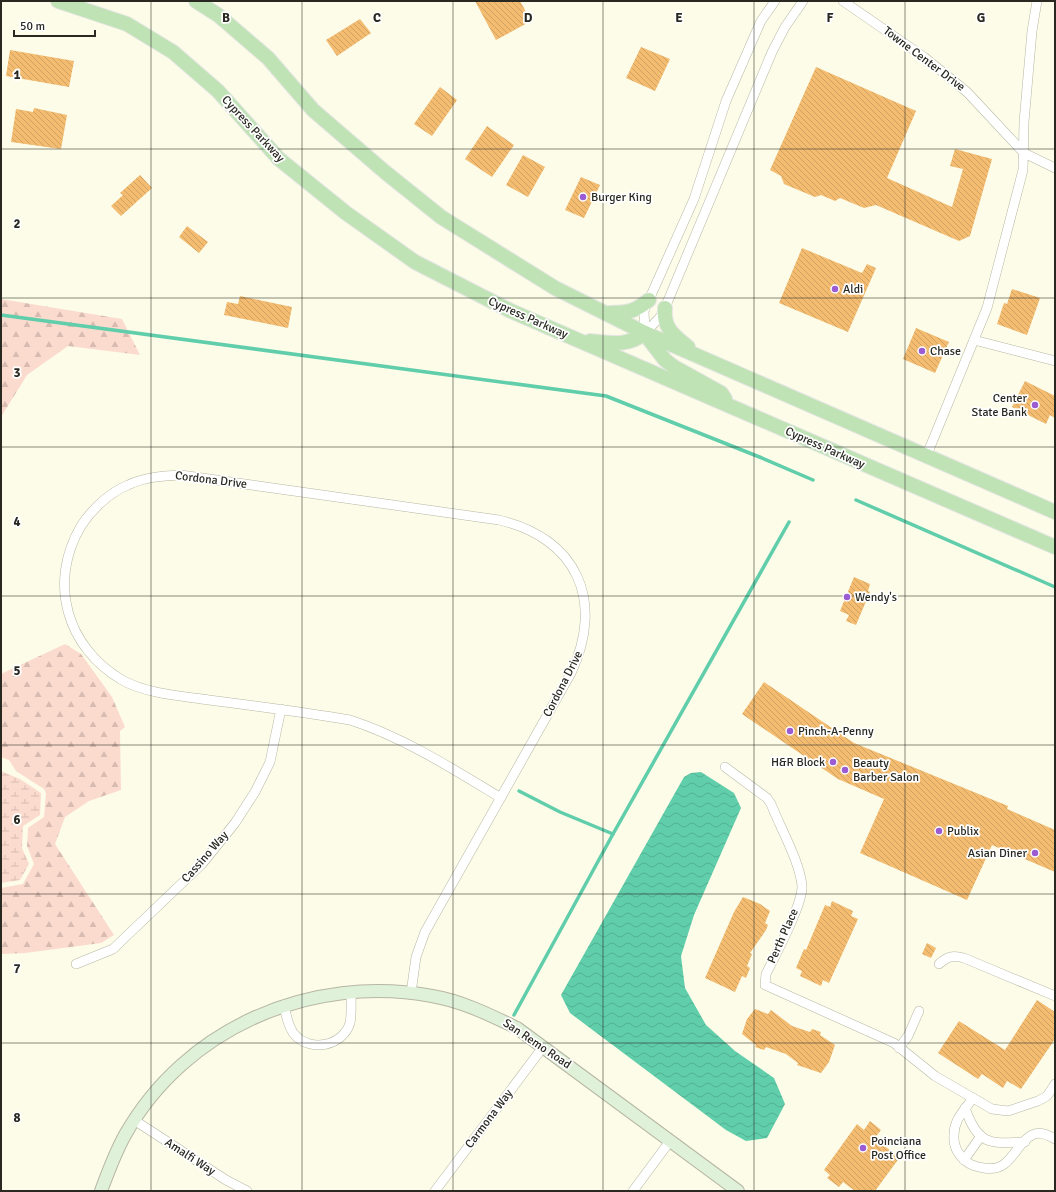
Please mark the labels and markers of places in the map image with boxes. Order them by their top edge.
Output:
place label: Burger King [591,190,652,205]
marker: Burger King [578,192,588,202]
place label: Aldi [843,282,863,297]
marker: Aldi [830,284,840,294]
place label: Chase [930,344,961,359]
marker: Chase [917,346,927,356]
place label: Center State Bank [972,391,1028,420]
marker: Center State Bank [1030,400,1040,410]
place label: Wendy's [855,590,897,605]
marker: Wendy's [842,592,852,602]
place label: Pinch-A-Penny [798,724,874,739]
marker: Pinch-A-Penny [785,726,795,736]
place label: H&R Block [771,755,825,770]
place label: Beauty Barber Salon [853,756,919,785]
marker: H&R Block [828,757,838,767]
marker: Beauty Barber Salon [840,765,850,775]
place label: Publix [947,824,979,839]
marker: Publix [934,826,944,836]
place label: Asian Diner [968,846,1028,861]
marker: Asian Diner [1030,848,1040,858]
place label: Poinciana Post Office [871,1134,926,1163]
marker: Poinciana Post Office [858,1143,868,1153]

